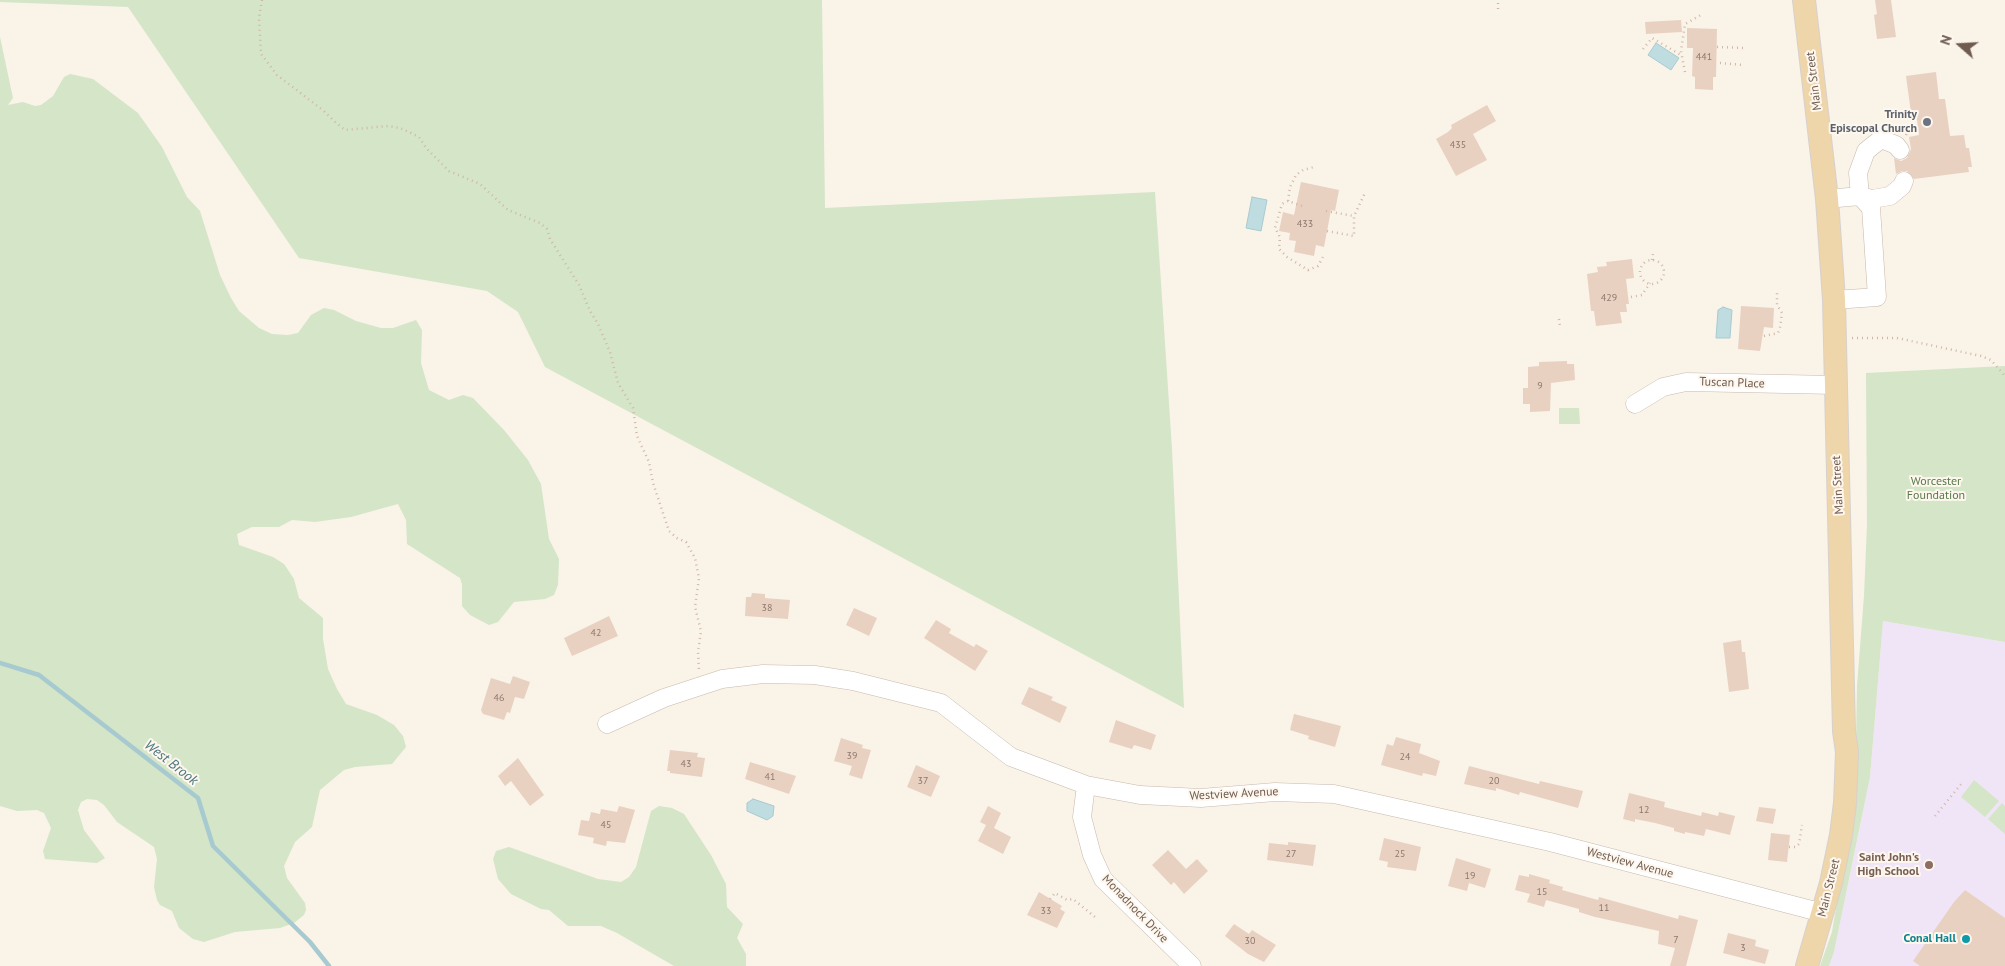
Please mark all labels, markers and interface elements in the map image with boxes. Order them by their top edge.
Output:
north arrow [1935,20,1985,70]
text: N [1936,33,1956,47]
house number: 441 [1696,51,1712,63]
street label: Main Street [1803,51,1825,111]
place label: Trinity Episcopal Church [1830,108,1917,136]
marker: Trinity Episcopal Church [1921,116,1933,128]
house number: 435 [1450,139,1466,151]
house number: 433 [1297,218,1313,230]
house number: 429 [1601,292,1617,304]
street label: Tuscan Place [1699,375,1765,391]
house number: 9 [1537,380,1543,392]
street label: Main Street [1829,455,1847,515]
park label: Worcester Foundation [1907,475,1965,503]
house number: 38 [762,602,772,614]
house number: 42 [591,627,601,639]
house number: 46 [494,692,504,704]
water label: West Brook [141,737,201,789]
house number: 39 [847,750,857,762]
house number: 24 [1400,751,1410,763]
house number: 43 [681,758,691,770]
house number: 41 [765,771,775,783]
house number: 37 [918,775,928,787]
house number: 20 [1489,775,1499,787]
street label: Westview Avenue [1189,784,1279,804]
house number: 12 [1639,804,1649,816]
house number: 45 [601,819,611,831]
street label: Westview Avenue [1585,845,1675,881]
house number: 27 [1286,848,1296,860]
house number: 25 [1395,848,1405,860]
place label: Saint John's High School [1857,851,1919,879]
street label: Main Street [1815,858,1843,918]
marker: Saint John's High School [1923,859,1935,871]
house number: 19 [1465,870,1475,882]
street label: Monadnock Drive [1099,872,1171,946]
house number: 15 [1537,886,1547,898]
house number: 11 [1599,902,1609,914]
house number: 33 [1041,905,1051,917]
place label: Conal Hall [1903,932,1956,946]
marker: Conal Hall [1960,933,1972,945]
house number: 7 [1673,934,1679,946]
house number: 30 [1245,935,1255,947]
house number: 3 [1740,942,1746,954]

